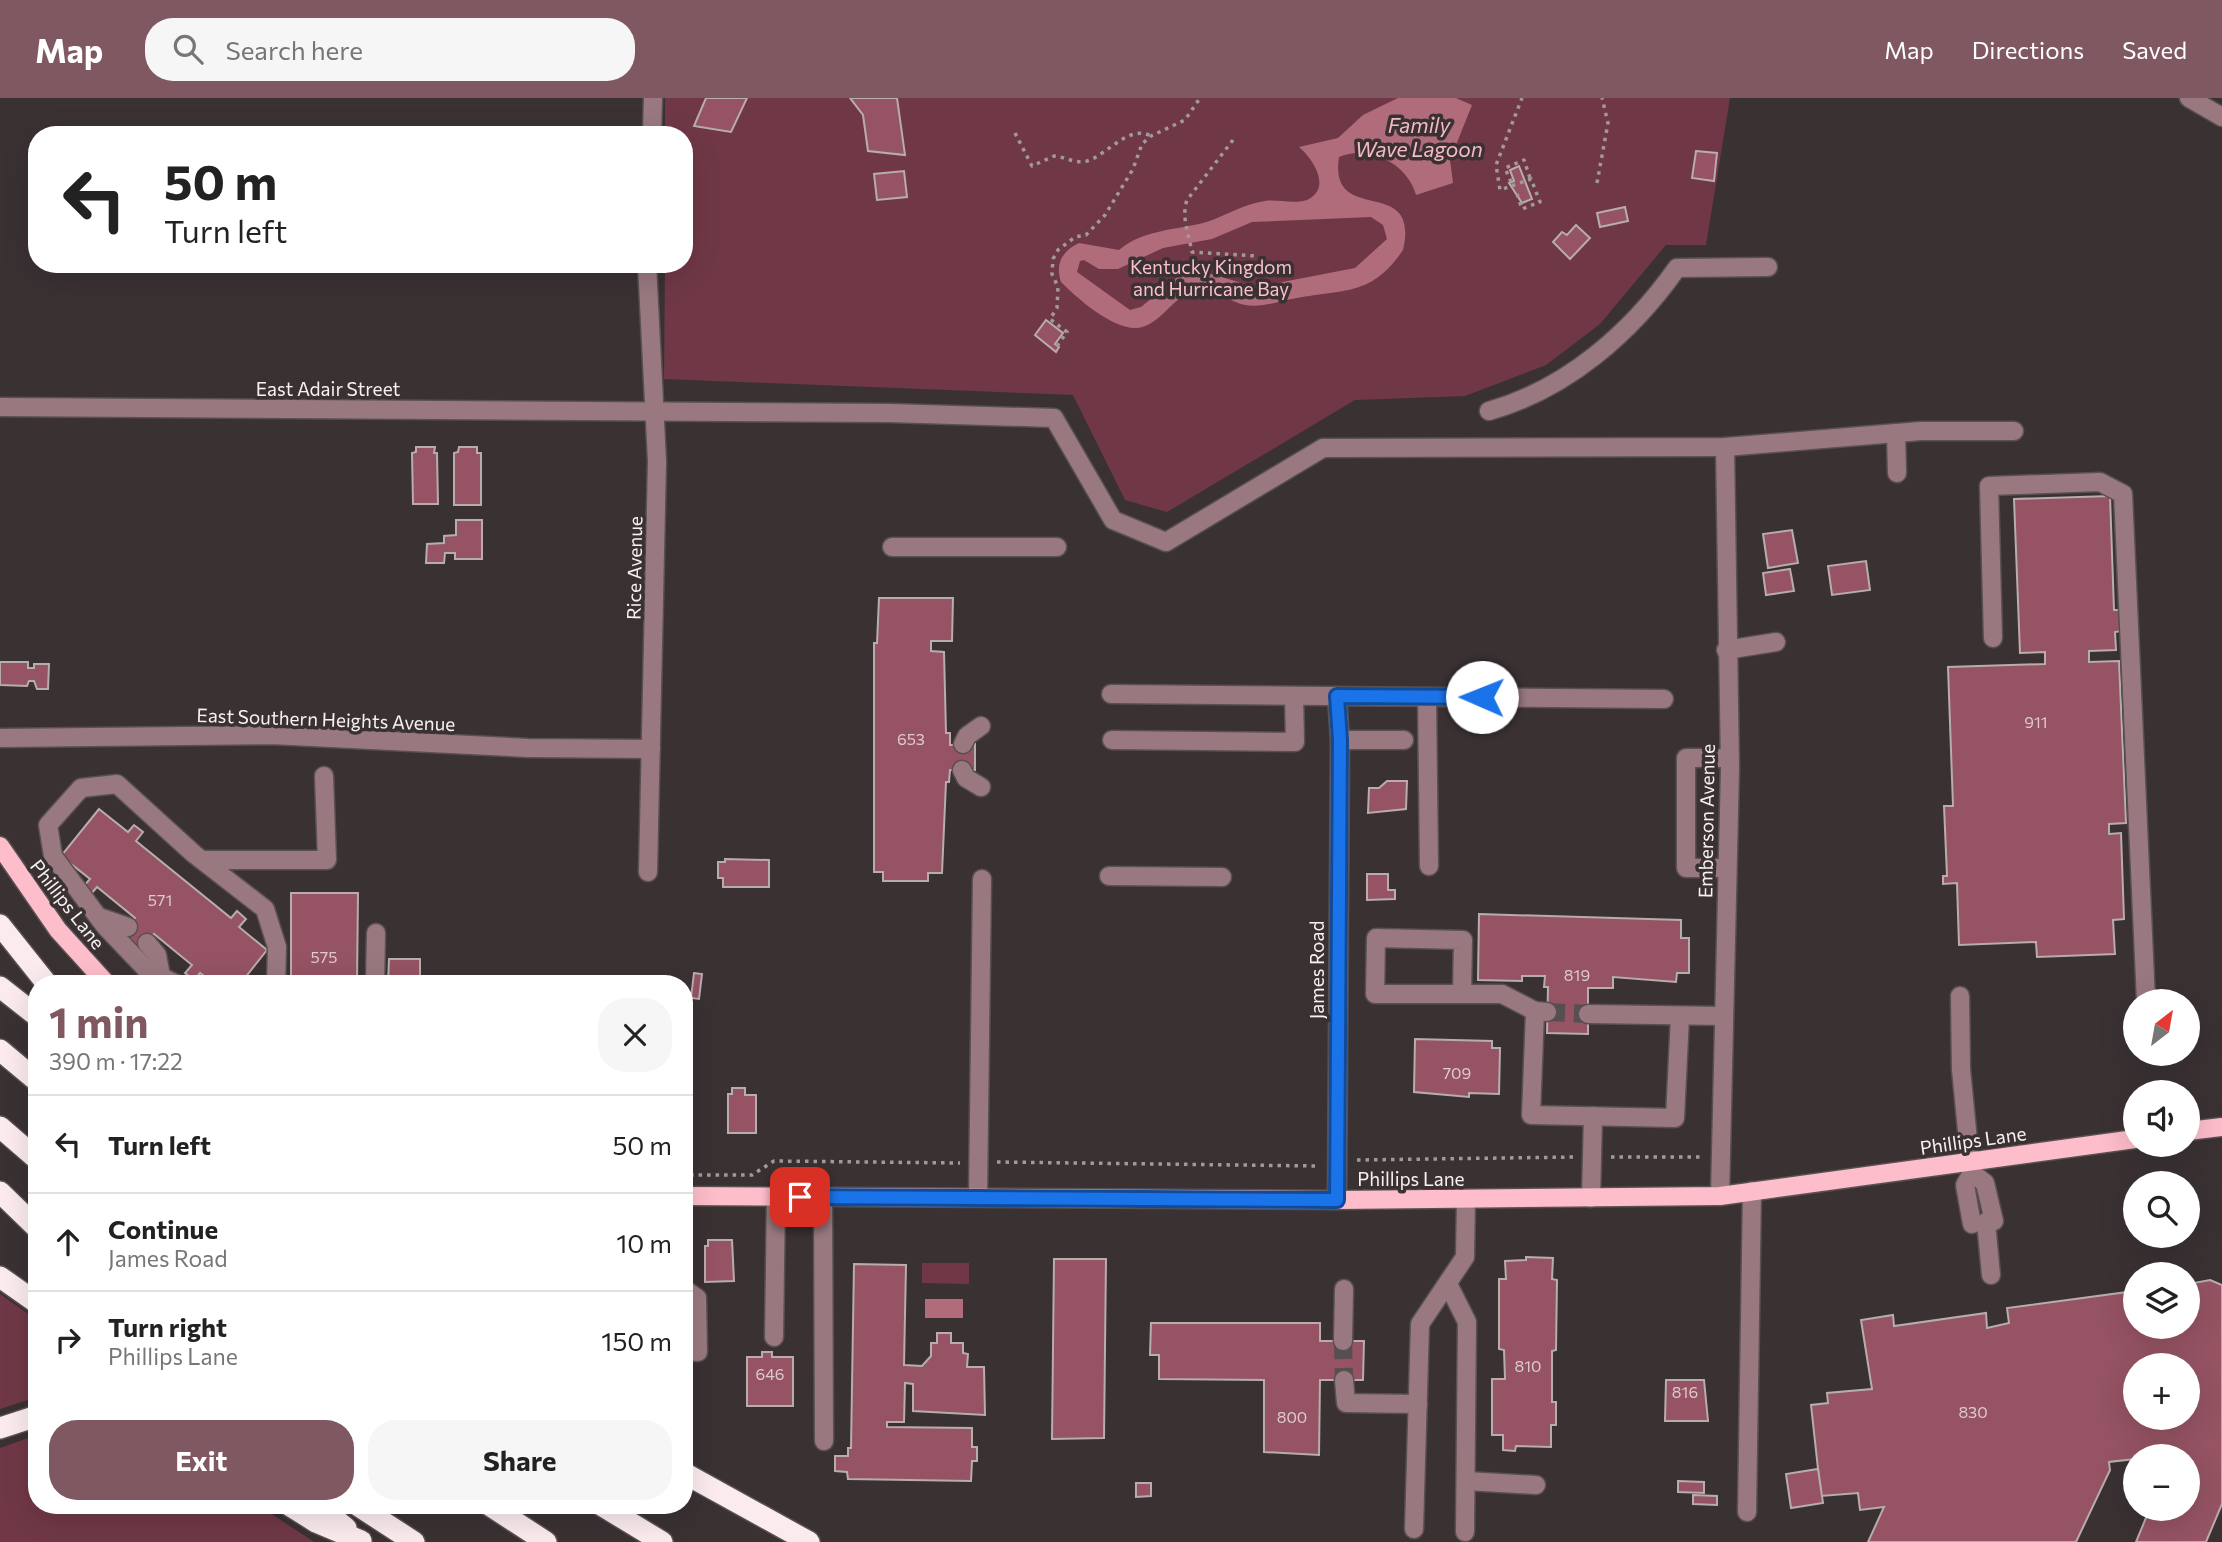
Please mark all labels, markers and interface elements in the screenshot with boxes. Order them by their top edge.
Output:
search box [145,18,635,81]
text: Map [35,29,103,70]
icon: search [169,30,207,68]
text: Search here [225,34,363,65]
text: Map [1884,35,1934,64]
text: Directions [1972,35,2084,64]
text: Saved [2122,35,2187,64]
water label: Family Wave Lagoon [1355,112,1483,161]
text: 50 m [164,150,277,210]
icon: left [49,154,140,245]
text: Turn left [164,210,288,250]
park label: Kentucky Kingdom and Hurricane Bay [1130,255,1292,300]
street label: East Adair Street [256,377,401,400]
street label: Rice Avenue [622,516,646,620]
position arrow [1445,660,1519,734]
street label: East Southern Heights Avenue [196,703,456,735]
house number: 911 [2024,712,2048,731]
house number: 653 [897,729,925,748]
street label: Emberson Avenue [1693,744,1719,898]
street label: Phillips Lane [26,855,110,953]
house number: 571 [148,890,172,909]
street label: James Road [1305,921,1328,1019]
house number: 575 [311,947,337,966]
house number: 819 [1564,965,1590,984]
north arrow [2123,989,2200,1066]
map controls [2123,989,2200,1521]
text: 1 min [49,995,149,1047]
button: close [598,998,672,1072]
text: 390 m · 17:22 [49,1047,183,1075]
house number: 709 [1443,1063,1471,1082]
button: sound [2123,1080,2200,1157]
street label: Phillips Lane [1918,1121,2028,1159]
icon: left [49,1125,87,1163]
text: Turn left [108,1129,211,1160]
text: 50 m [612,1129,672,1160]
pin [770,1167,830,1227]
street label: Phillips Lane [1357,1167,1465,1190]
button: search [2123,1171,2200,1248]
icon: arrive [781,1178,819,1216]
text: Continue [108,1213,218,1244]
icon: ahead [49,1223,87,1261]
text: 10 m [616,1227,672,1258]
text: James Road [108,1244,228,1272]
button: layers [2123,1262,2200,1339]
text: Turn right [108,1311,227,1342]
icon: right [49,1321,87,1359]
text: 150 m [601,1325,672,1356]
text: Phillips Lane [108,1342,238,1370]
button: + [2123,1353,2200,1430]
house number: 810 [1515,1356,1542,1375]
house number: 646 [755,1364,785,1383]
house number: 816 [1672,1382,1698,1401]
house number: 830 [1958,1402,1988,1421]
house number: 800 [1277,1407,1307,1426]
button: Exit [49,1420,354,1500]
button: Share [368,1420,672,1500]
button: − [2123,1444,2200,1521]

